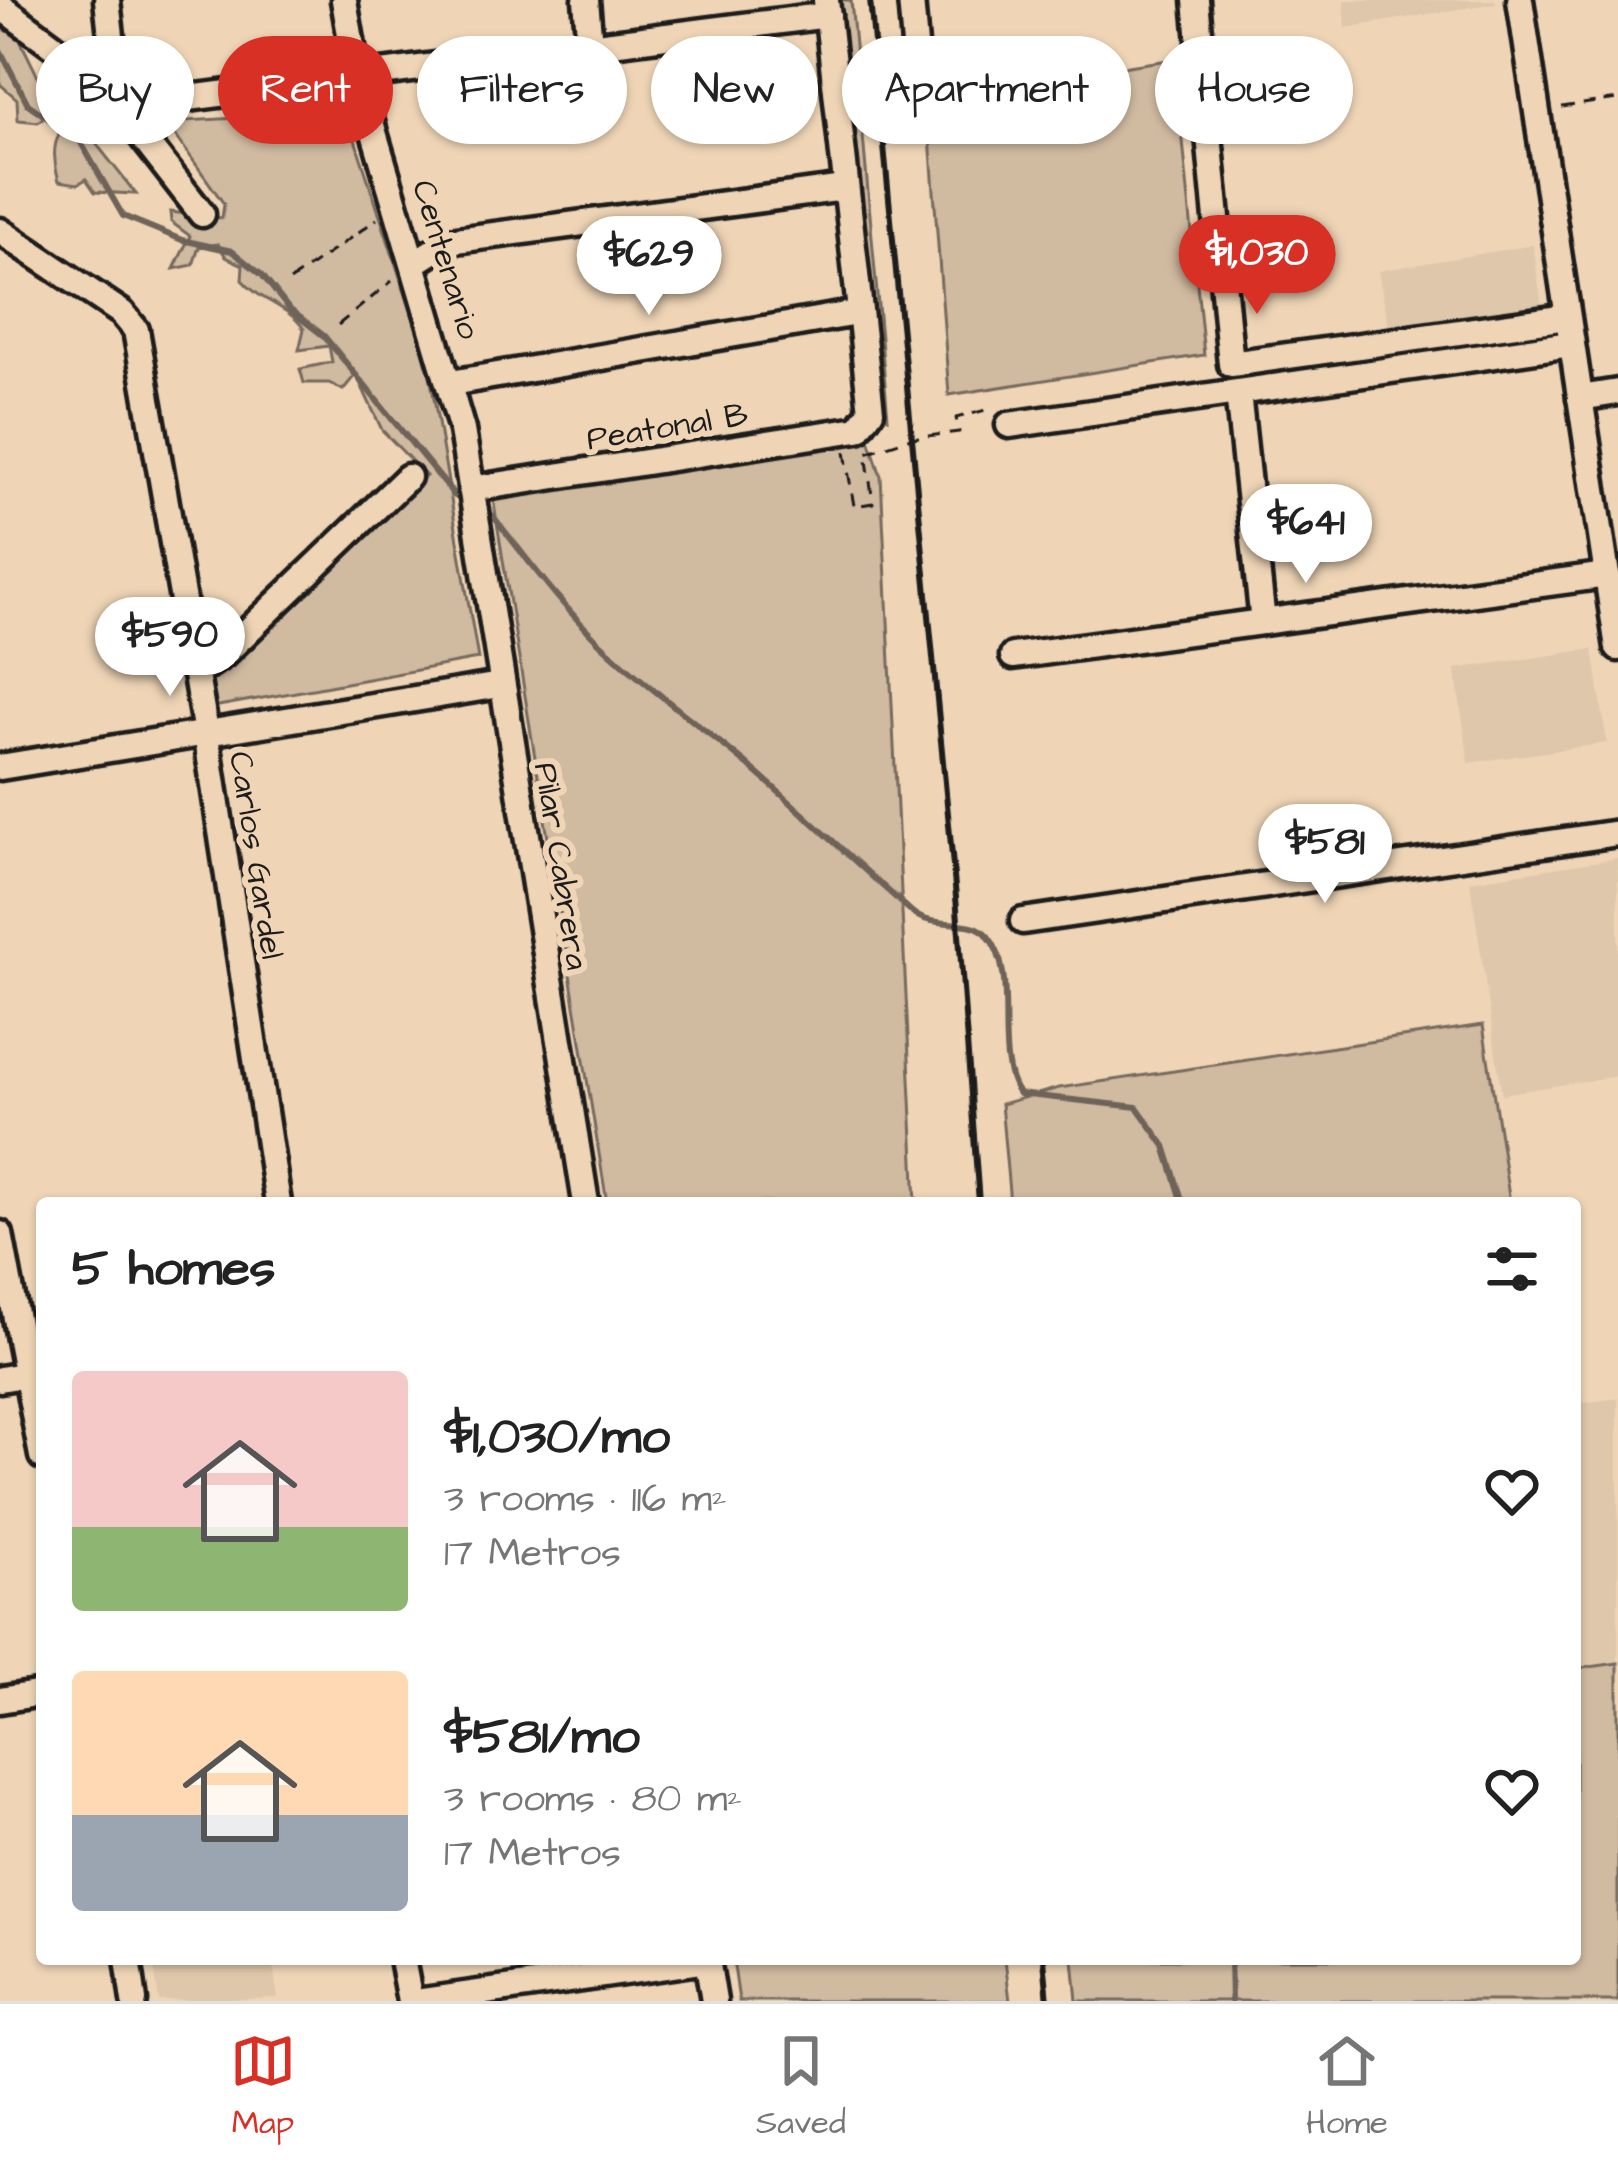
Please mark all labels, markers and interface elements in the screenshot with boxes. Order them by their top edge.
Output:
chip: Buy [36,36,194,144]
chip: Rent [218,36,393,144]
chip: Filters [417,36,627,144]
chip: New [651,36,818,144]
chip: Apartment [842,36,1131,144]
chip: House [1155,36,1353,144]
street label: Centenario [400,174,492,345]
pin: $1,030 [1159,215,1355,317]
pin: $629 [578,216,720,318]
text: $1,030 [1206,227,1308,281]
text: $629 [604,228,694,282]
street label: Peatonal B [583,392,751,462]
pin: $641 [1235,484,1377,586]
text: $641 [1267,496,1345,550]
pin: $590 [99,597,241,699]
text: $590 [122,609,218,663]
street label: Carlos Gardel [217,748,295,962]
street label: Pilar Cabrera [522,759,600,973]
pin: $581 [1254,804,1396,906]
text: $581 [1285,816,1365,870]
text: 5 homes [72,1234,275,1305]
icon: filters [1479,1236,1545,1302]
text: $1,030/mo [444,1402,670,1473]
icon: home [168,1419,312,1563]
icon: heart [1479,1458,1545,1524]
text: 3 rooms · 116 m² [444,1473,727,1527]
text: 17 Metros [444,1527,621,1581]
text: $581/mo [444,1702,640,1773]
icon: home [168,1719,312,1863]
icon: heart [1479,1758,1545,1824]
text: 3 rooms · 80 m² [444,1773,742,1827]
text: 17 Metros [444,1827,621,1881]
tab: Map [230,2028,296,2146]
tab: Saved [756,2028,846,2146]
tab: Home [1306,2028,1388,2146]

